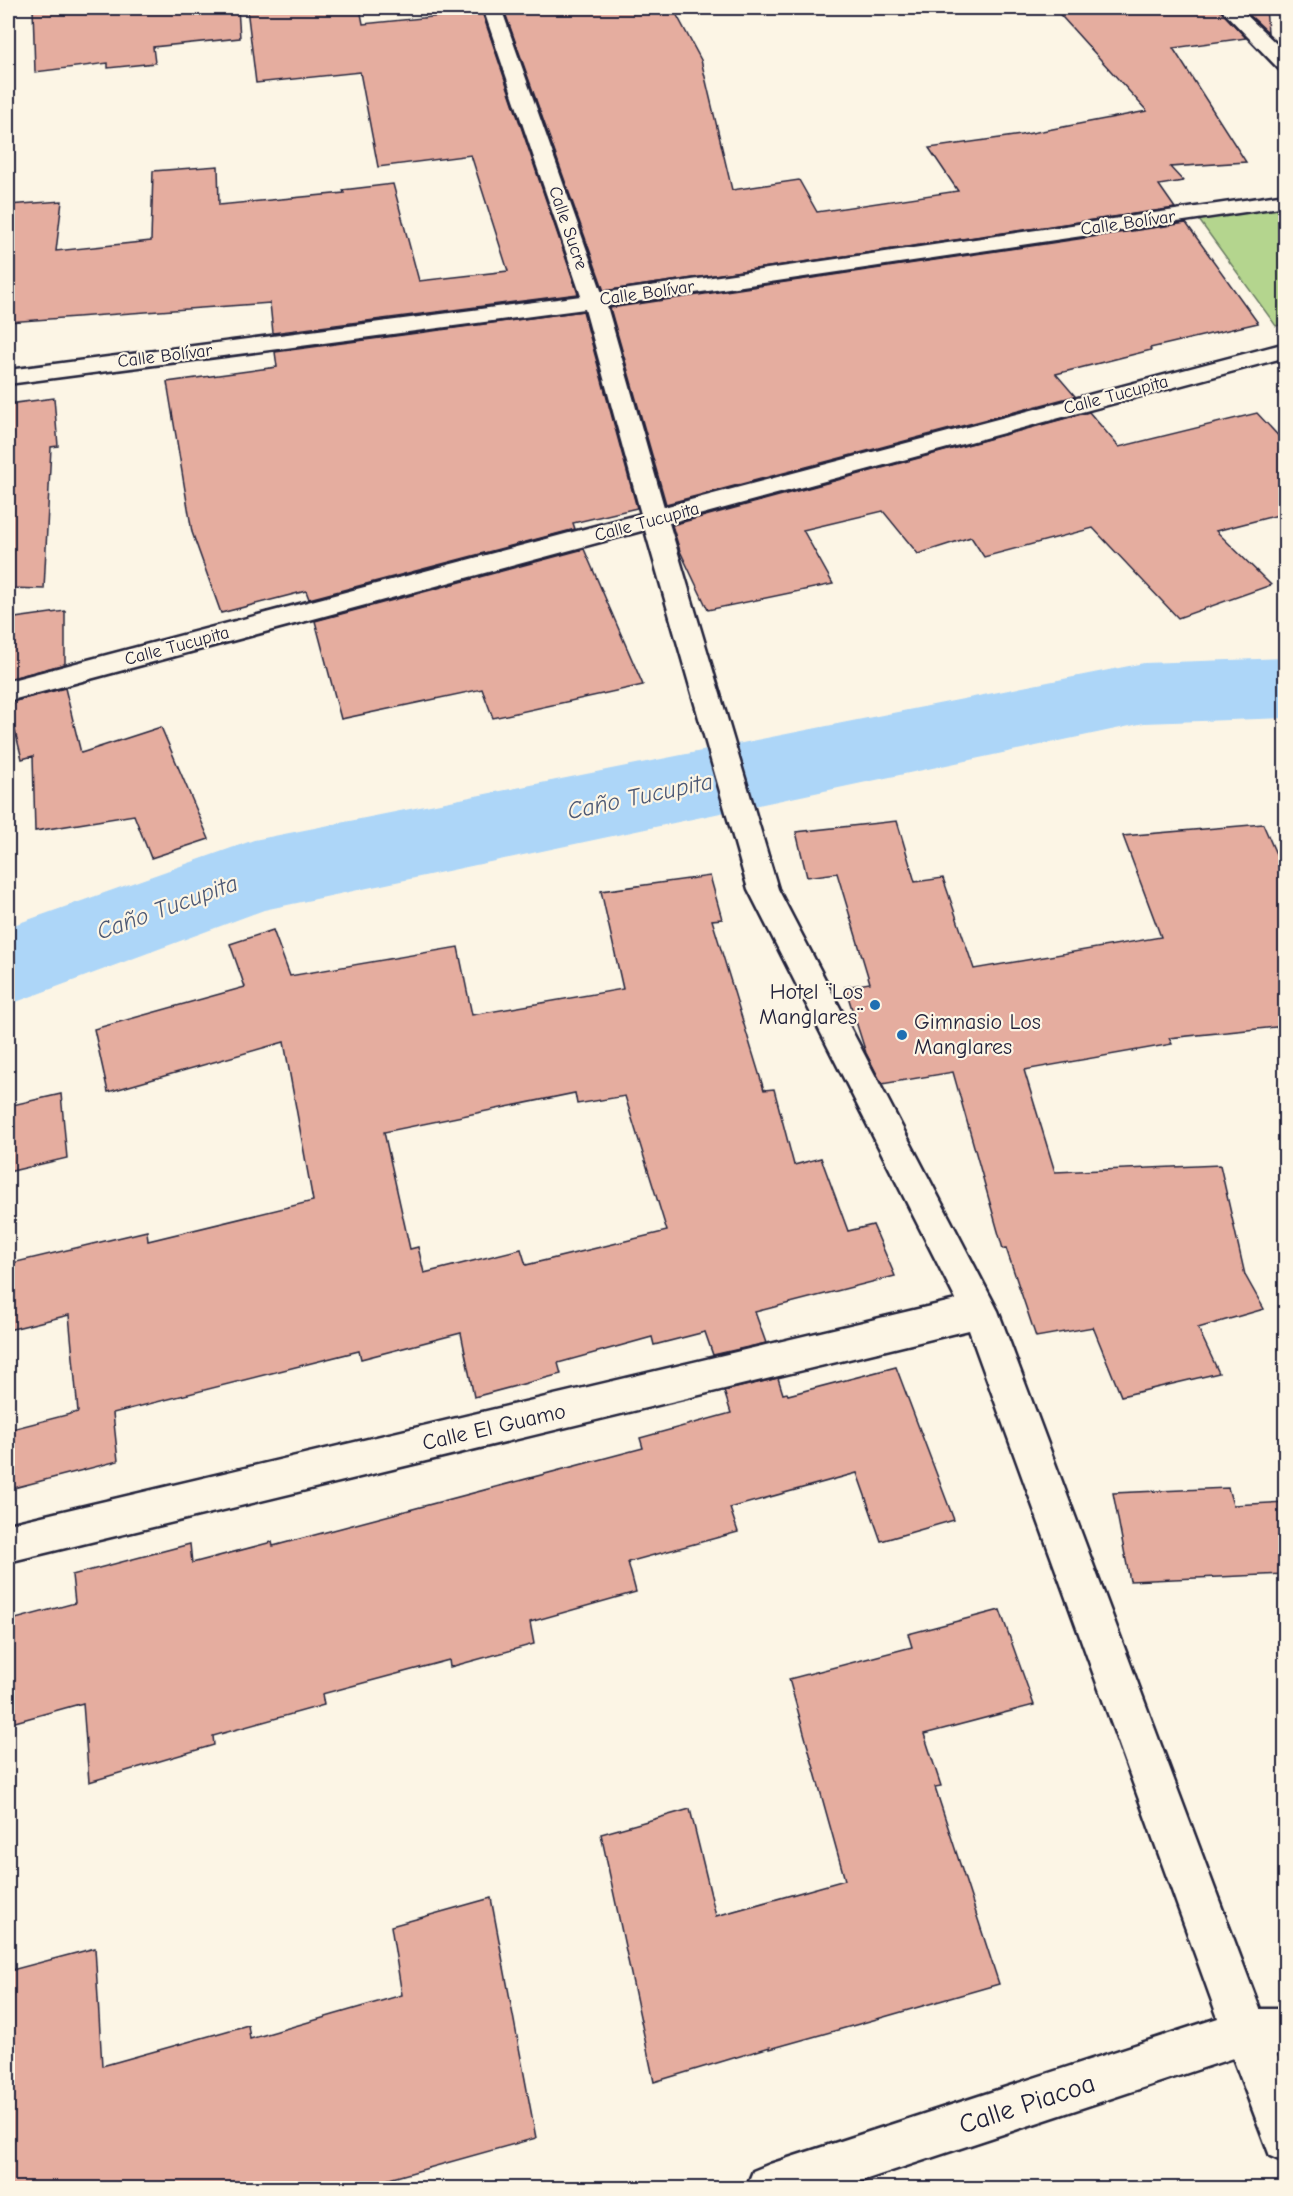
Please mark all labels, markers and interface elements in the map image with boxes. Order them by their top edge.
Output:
street label: Calle Sucre [544,184,592,272]
street label: Calle Bolívar [1079,206,1178,240]
street label: Calle Bolívar [598,276,697,310]
street label: Calle Bolívar [116,340,215,372]
street label: Calle Tucupita [1061,371,1171,419]
street label: Calle Tucupita [592,498,702,546]
street label: Calle Tucupita [122,622,232,670]
water label: Caño Tucupita [565,767,715,825]
water label: Caño Tucupita [93,869,241,945]
place label: Hotel ¨Los Manglares¨ [759,979,863,1030]
marker: Hotel ¨Los Manglares¨ [868,998,882,1012]
place label: Gimnasio Los Manglares [914,1009,1041,1060]
marker: Gimnasio Los Manglares [895,1028,909,1042]
street label: Calle El Guamo [420,1398,568,1456]
street label: Calle Piacoa [955,2067,1099,2141]

